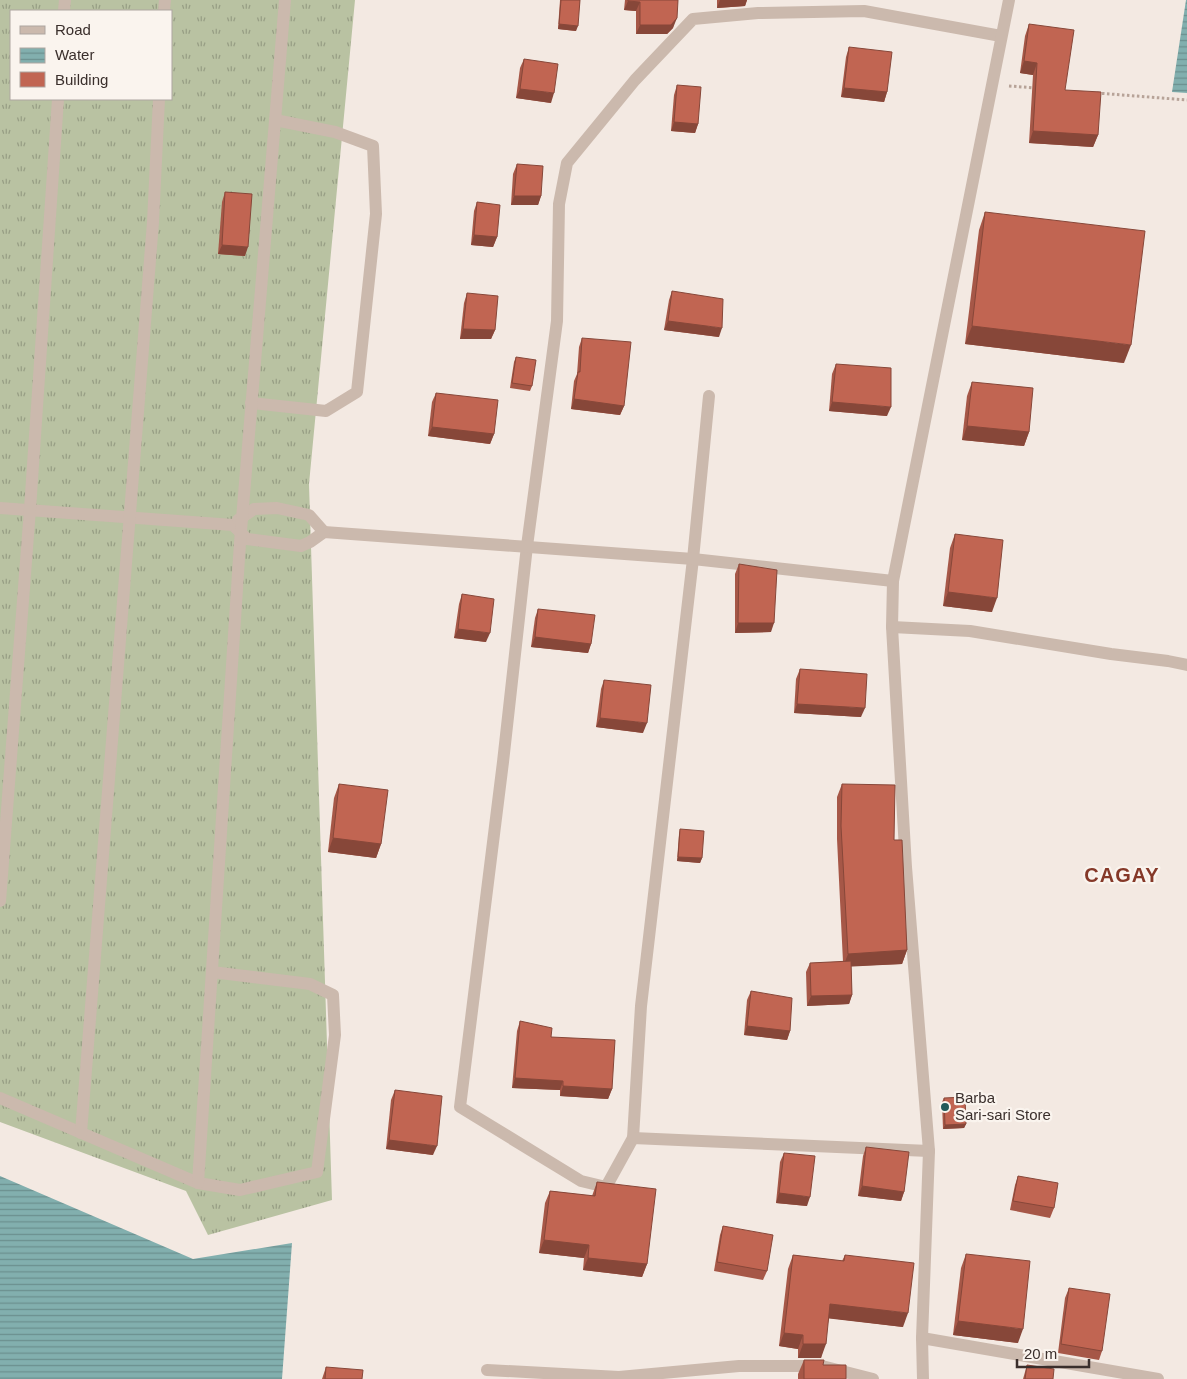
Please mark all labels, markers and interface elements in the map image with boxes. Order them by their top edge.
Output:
legend [10,10,172,100]
text: Road [55,21,91,38]
text: Water [55,46,94,63]
text: Building [55,71,108,88]
district label: CAGAY [1084,864,1160,886]
place label: Barba Sari-sari Store [955,1089,1051,1123]
marker: Barba Sari-sari Store [939,1101,951,1113]
scale bar [1017,1336,1090,1368]
text: 20 m [1024,1345,1057,1362]

